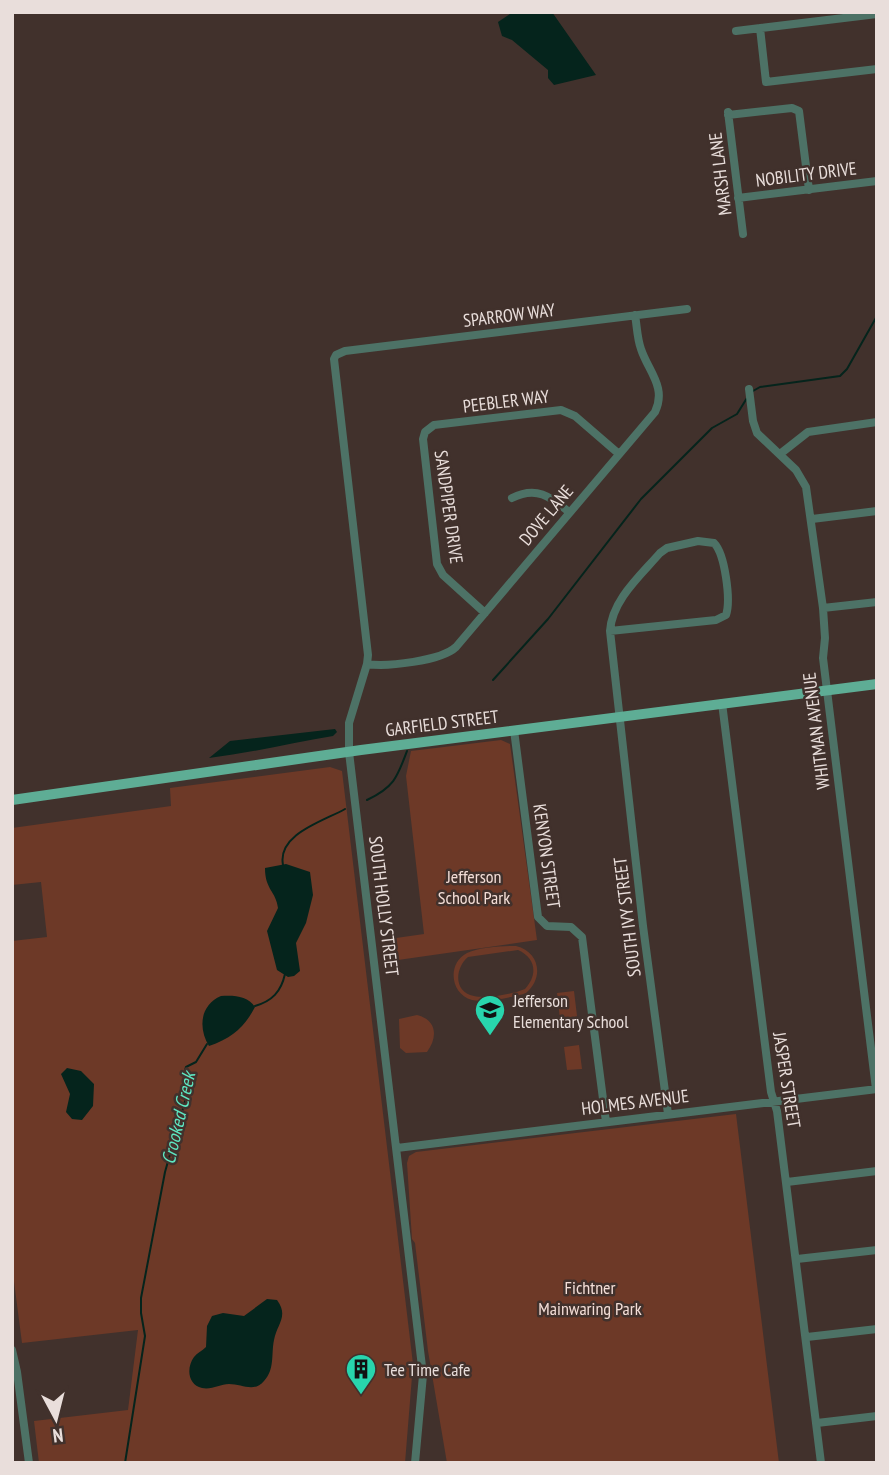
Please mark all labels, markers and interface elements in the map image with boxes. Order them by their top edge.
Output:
street label: MARSH LANE [704,131,736,217]
street label: NOBILITY DRIVE [754,156,858,192]
street label: SPARROW WAY [462,298,557,332]
street label: PEEBLER WAY [462,384,551,418]
street label: SANDPIPER DRIVE [430,449,468,565]
street label: DOVE LANE [514,480,578,550]
street label: WHITMAN AVENUE [797,671,835,791]
street label: GARFIELD STREET [384,705,500,741]
street label: KENYON STREET [528,802,566,910]
street label: SOUTH HOLLY STREET [364,835,404,977]
street label: SOUTH IVY STREET [608,856,646,978]
park label: Jefferson School Park [438,865,510,909]
place label: Jefferson Elementary School [512,989,629,1033]
school or university icon: Jefferson Elementary School [473,993,507,1037]
street label: JASPER STREET [768,1029,806,1130]
water label: Crooked Creek [156,1067,201,1166]
street label: HOLMES AVENUE [580,1084,690,1120]
park label: Fichtner Mainwaring Park [538,1276,642,1320]
building icon: Tee Time Cafe [344,1352,378,1396]
place label: Tee Time Cafe [384,1358,470,1381]
north arrow [21,1384,91,1454]
text: N [52,1423,65,1448]

